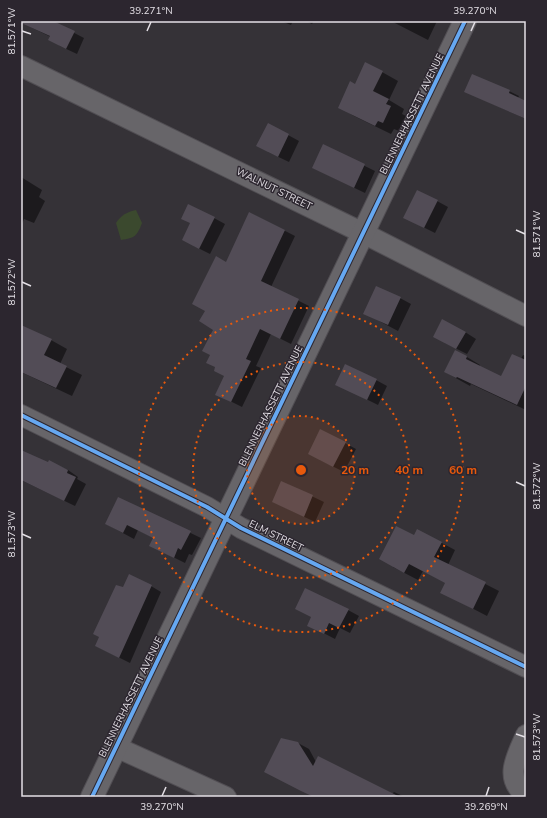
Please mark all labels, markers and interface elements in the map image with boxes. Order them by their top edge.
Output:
text: 39.271°N [129,4,173,18]
text: 39.270°N [453,4,497,18]
text: 81.571°W [5,7,19,55]
street label: BLENNERHASSETT AVENUE [377,51,447,177]
street label: WALNUT STREET [234,165,314,213]
text: 81.571°W [530,210,544,258]
text: 81.572°W [5,258,19,306]
street label: BLENNERHASSETT AVENUE [236,343,306,469]
text: 20 m [341,462,369,478]
text: 40 m [395,462,423,478]
text: 60 m [449,462,477,478]
text: 81.572°W [530,462,544,510]
centre of rings [294,463,308,477]
text: 81.573°W [5,510,19,558]
street label: ELM STREET [247,517,305,555]
street label: BLENNERHASSETT AVENUE [96,634,166,760]
text: 81.573°W [530,713,544,761]
text: 39.270°N [140,800,184,814]
text: 39.269°N [464,800,508,814]

